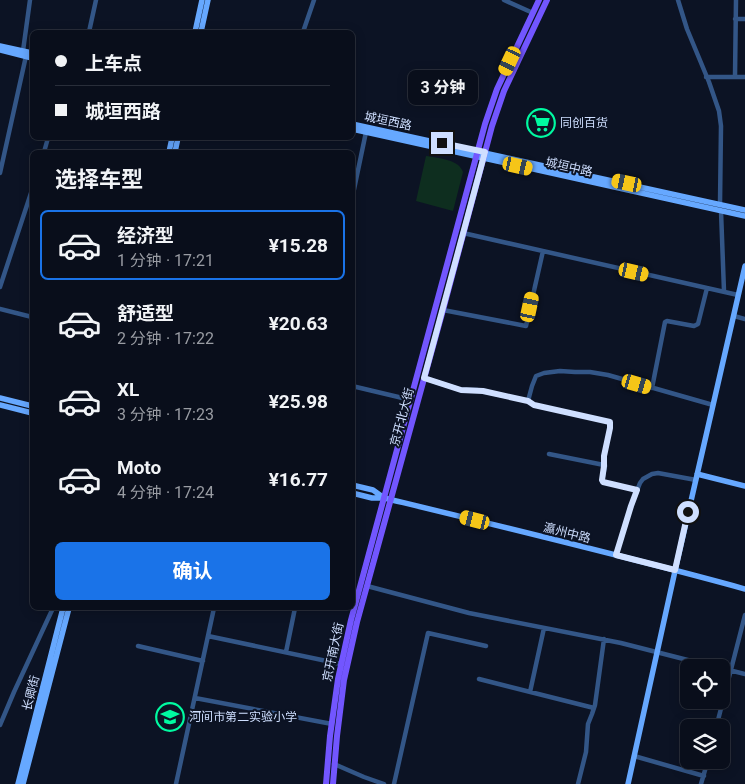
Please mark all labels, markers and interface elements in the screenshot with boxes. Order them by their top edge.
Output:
car [496,44,523,78]
text: 上车点 [85,52,142,75]
callout: 3 分钟 [407,70,477,106]
text: 3 分钟 [420,78,466,97]
text: 城垣西路 [85,100,161,123]
supermarket icon: 同创百货 [526,108,556,138]
street label: 城垣西路 [363,109,413,133]
place label: 同创百货 [560,116,608,130]
route end [431,132,453,154]
car [501,155,534,177]
street label: 城垣中路 [544,155,594,179]
text: 选择车型 [55,167,143,192]
car [610,173,643,193]
icon: car [57,223,102,268]
text: 经济型 [117,224,174,247]
text: ¥15.28 [269,234,328,257]
text: 1 分钟 · 17:21 [117,251,214,270]
car [617,261,650,283]
car [519,291,540,323]
icon: car [57,301,102,346]
text: 舒适型 [117,302,174,325]
text: ¥20.63 [269,312,328,335]
text: 2 分钟 · 17:22 [117,329,214,348]
car [620,373,653,395]
text: XL [117,378,139,401]
icon: car [57,379,102,424]
street label: 京开北大街 [387,386,417,448]
text: ¥25.98 [269,390,328,413]
text: 3 分钟 · 17:23 [117,405,214,424]
text: Moto [117,456,161,479]
icon: car [57,457,102,502]
text: ¥16.77 [269,468,328,491]
text: 4 分钟 · 17:24 [117,483,214,502]
route start [677,501,699,523]
car [458,509,491,531]
street label: 瀛州中路 [542,520,592,546]
button: 确认 [55,542,330,600]
street label: 京开南大街 [320,621,346,683]
map controls [680,659,730,769]
button: locate [680,659,730,709]
street label: 长卿街 [20,674,42,712]
school or university icon: 河间市第二实验小学 [155,702,185,732]
place label: 河间市第二实验小学 [189,710,297,724]
button: layers [680,719,730,769]

